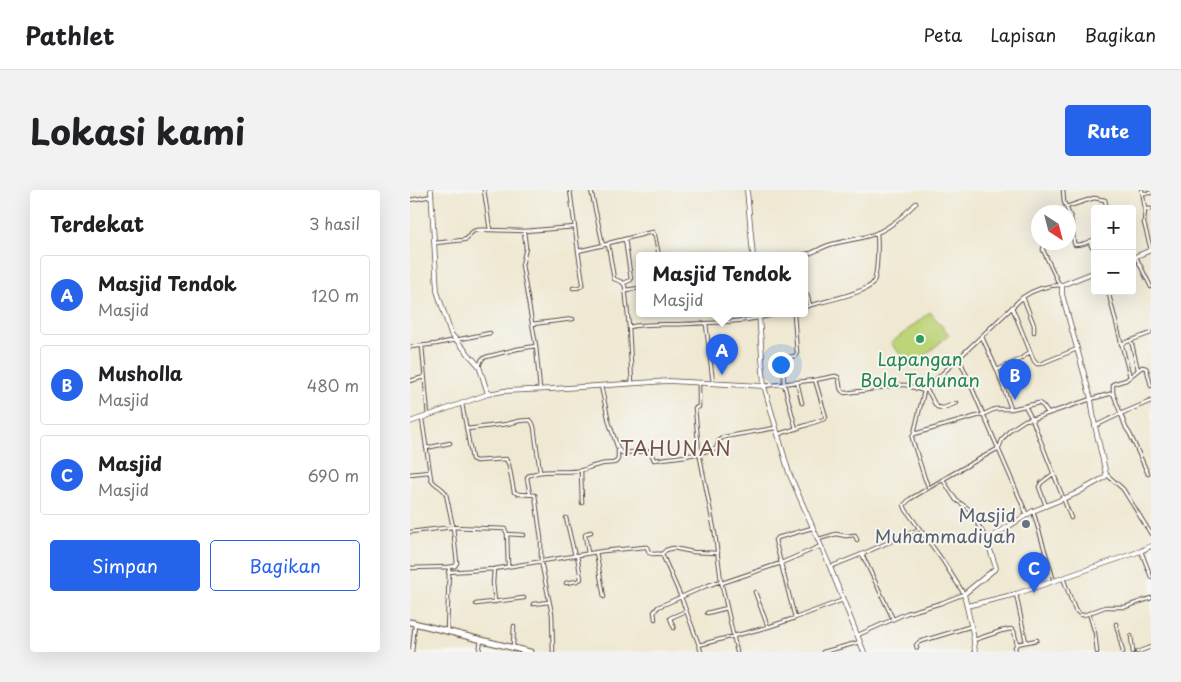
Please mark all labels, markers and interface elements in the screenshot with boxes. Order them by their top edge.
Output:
text: Pathlet [25,17,115,53]
text: Peta [924,21,962,48]
text: Lapisan [990,21,1056,48]
text: Bagikan [1084,21,1156,48]
text: Lokasi kami [30,104,245,157]
button: Rute [1065,105,1151,156]
north arrow [1031,205,1076,250]
map controls [1091,205,1136,295]
button: + [1091,205,1136,250]
text: Terdekat [50,207,144,239]
text: 3 hasil [309,211,360,235]
button: − [1091,250,1136,295]
popup [636,252,808,317]
text: Masjid Tendok [653,259,791,287]
text: Masjid Tendok [98,269,237,297]
text: A [61,283,73,307]
text: 120 m [312,283,359,307]
text: Masjid [653,287,704,311]
text: Masjid [98,297,149,321]
marker: Lapangan Bola Tahunan [914,333,926,345]
pin: A [706,334,738,375]
place label: Lapangan Bola Tahunan [860,345,980,393]
your location [768,352,794,378]
text: Musholla [98,359,183,387]
pin: B [999,359,1031,400]
text: B [62,373,72,397]
text: 480 m [307,373,359,397]
text: Masjid [98,387,149,411]
district label: TAHUNAN [620,433,732,463]
text: Masjid [98,449,162,477]
text: C [61,463,73,487]
text: 690 m [308,463,359,487]
text: Masjid [98,477,149,501]
place label: Masjid Muhammadiyah [875,501,1016,549]
marker: Masjid Muhammadiyah [1020,518,1032,530]
button: Simpan [50,540,200,591]
button: Bagikan [210,540,360,591]
pin: C [1018,552,1050,593]

